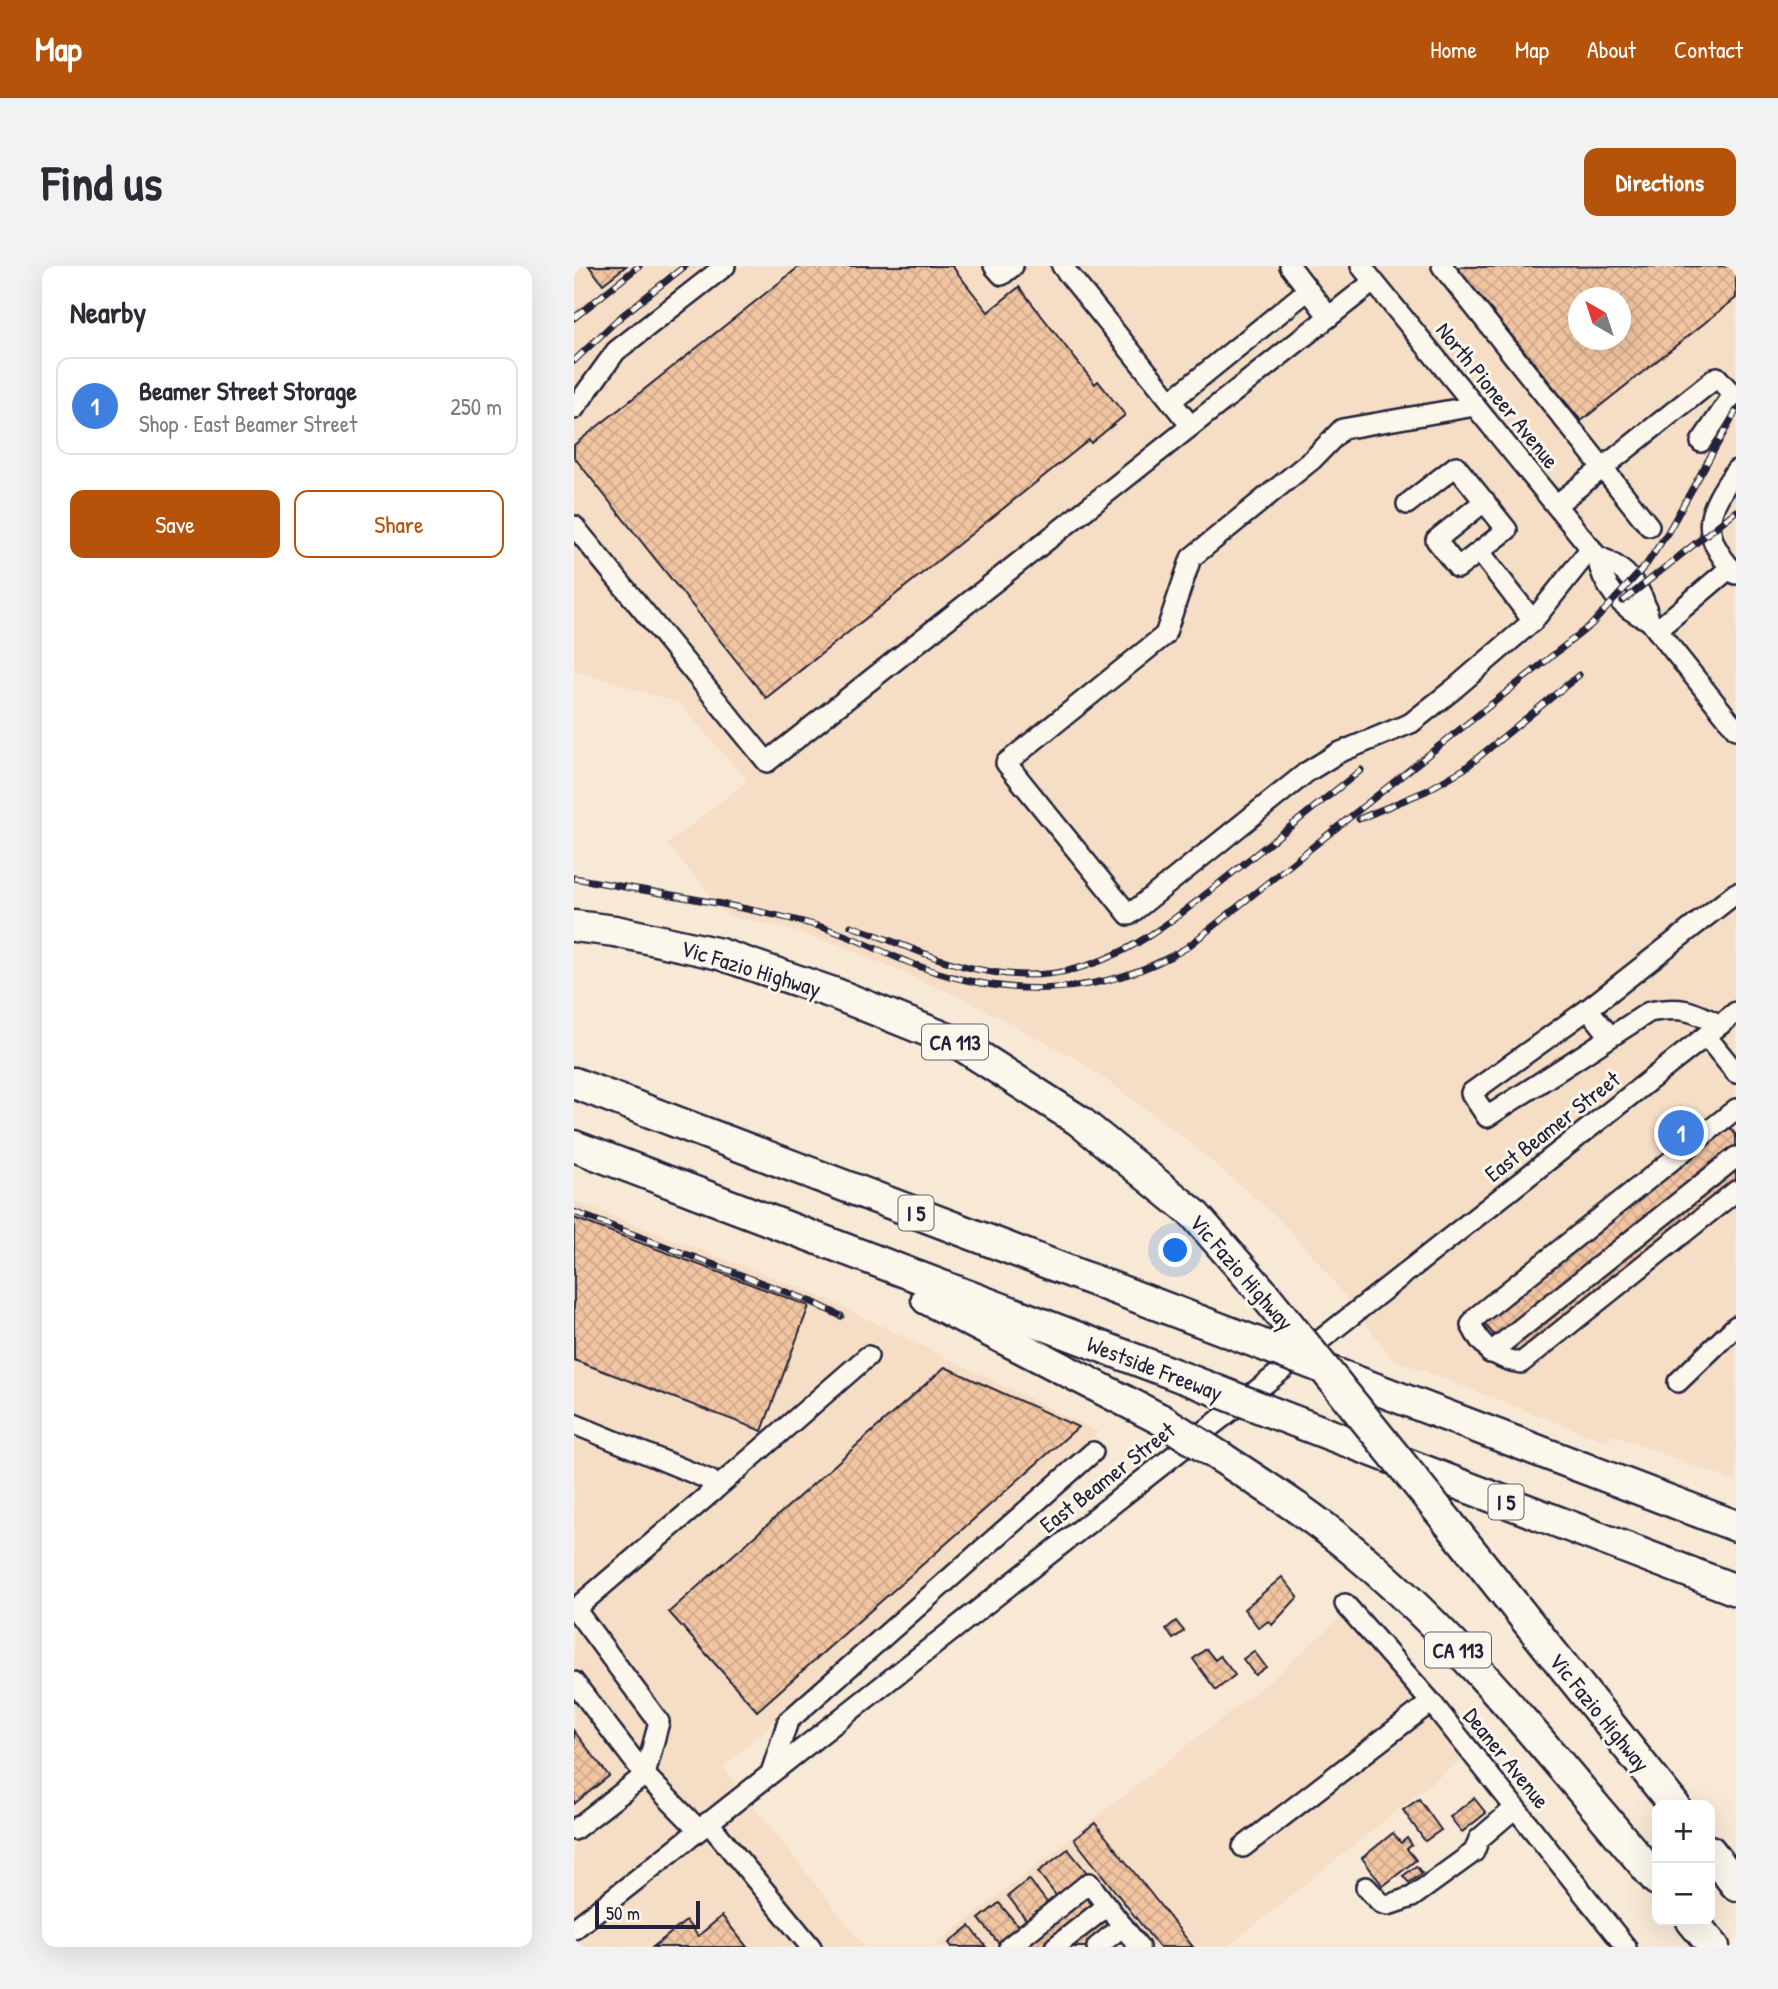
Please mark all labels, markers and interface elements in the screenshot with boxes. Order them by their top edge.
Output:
text: Map [35,27,82,71]
text: Home [1430,33,1477,65]
text: Map [1515,33,1549,65]
text: About [1587,33,1636,65]
text: Contact [1674,33,1743,65]
button: Directions [1584,148,1736,216]
text: Find us [42,149,162,215]
north arrow [1568,287,1631,350]
text: Nearby [70,292,146,332]
street label: North Pioneer Avenue [1429,315,1567,475]
text: Beamer Street Storage [139,373,357,408]
text: 1 [91,391,99,422]
text: 250 m [450,391,502,422]
text: Shop · East Beamer Street [139,408,357,439]
button: Save [70,490,280,558]
button: Share [294,490,504,558]
street label: Vic Fazio Highway [677,932,825,1004]
road number: CA 113 [922,1024,988,1060]
street label: East Beamer Street [1478,1063,1627,1189]
pin: 1 [1658,1107,1704,1159]
road number: I 5 [898,1196,934,1230]
street label: Vic Fazio Highway [1183,1207,1301,1337]
your location [1158,1233,1192,1267]
street label: Westside Freeway [1083,1328,1227,1408]
street label: East Beamer Street [1033,1414,1182,1540]
road number: I 5 [1488,1484,1524,1520]
road number: CA 113 [1425,1632,1491,1668]
street label: Vic Fazio Highway [1542,1646,1658,1778]
street label: Deaner Avenue [1457,1701,1557,1815]
map controls [1652,1800,1715,1926]
button: + [1652,1800,1715,1863]
button: − [1652,1863,1715,1926]
scale bar [595,1898,700,1930]
text: 50 m [606,1900,640,1926]

